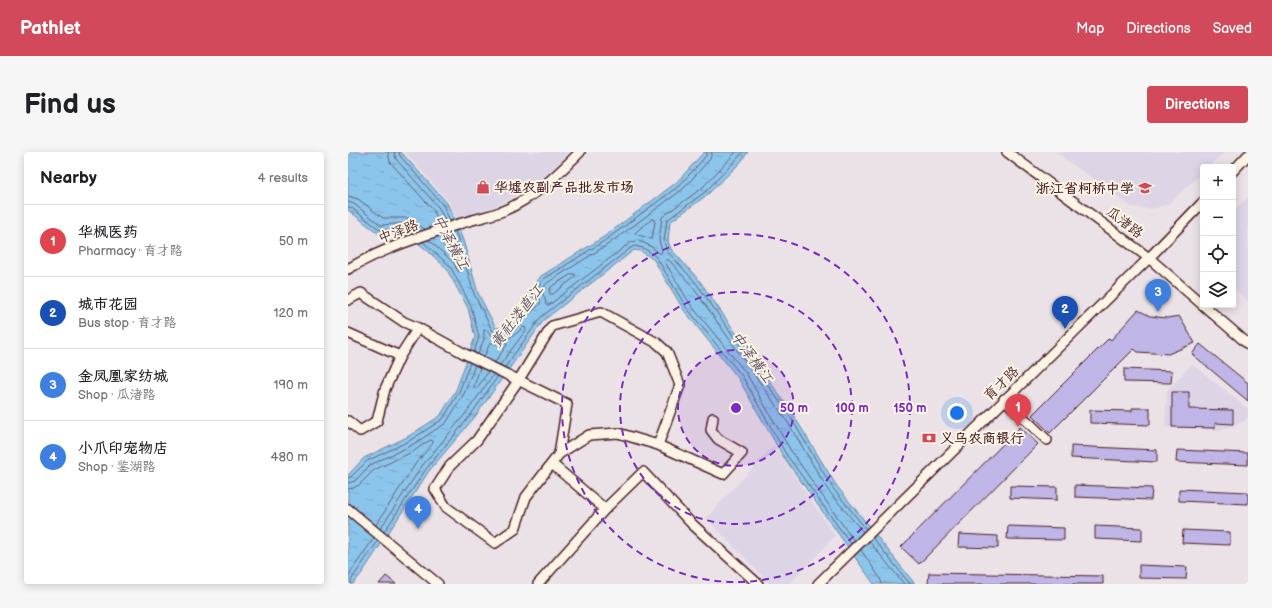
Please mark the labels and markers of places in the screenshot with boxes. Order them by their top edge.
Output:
shop icon: 华墟农副产品批发市场 [475,179,491,195]
place label: 华墟农副产品批发市场 [494,179,634,196]
place label: 浙江省柯桥中学 [1036,180,1134,197]
school or university icon: 浙江省柯桥中学 [1137,180,1153,196]
pin: 3 [1145,279,1171,312]
pin: 2 [1052,296,1078,329]
pin: 1 [1005,394,1031,427]
centre of rings [729,401,743,415]
bank icon: 义乌农商银行 [921,430,937,446]
place label: 义乌农商银行 [940,430,1024,447]
pin: 4 [405,496,431,529]

